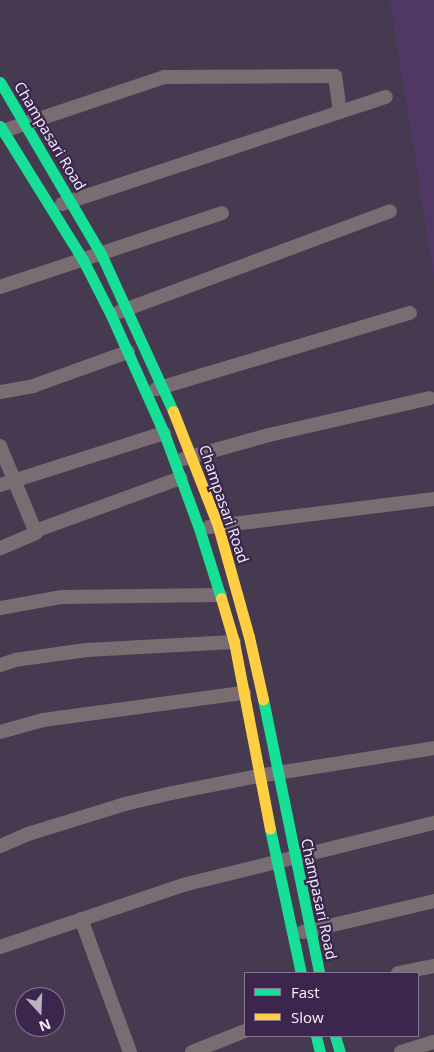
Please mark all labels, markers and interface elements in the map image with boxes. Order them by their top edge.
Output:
street label: Champasari Road [10,78,90,194]
street label: Champasari Road [195,443,253,565]
street label: Champasari Road [297,837,341,961]
legend [244,972,419,1037]
text: Fast [291,982,320,1002]
north arrow [15,987,65,1037]
text: Slow [291,1007,324,1027]
text: N [36,1015,54,1036]

